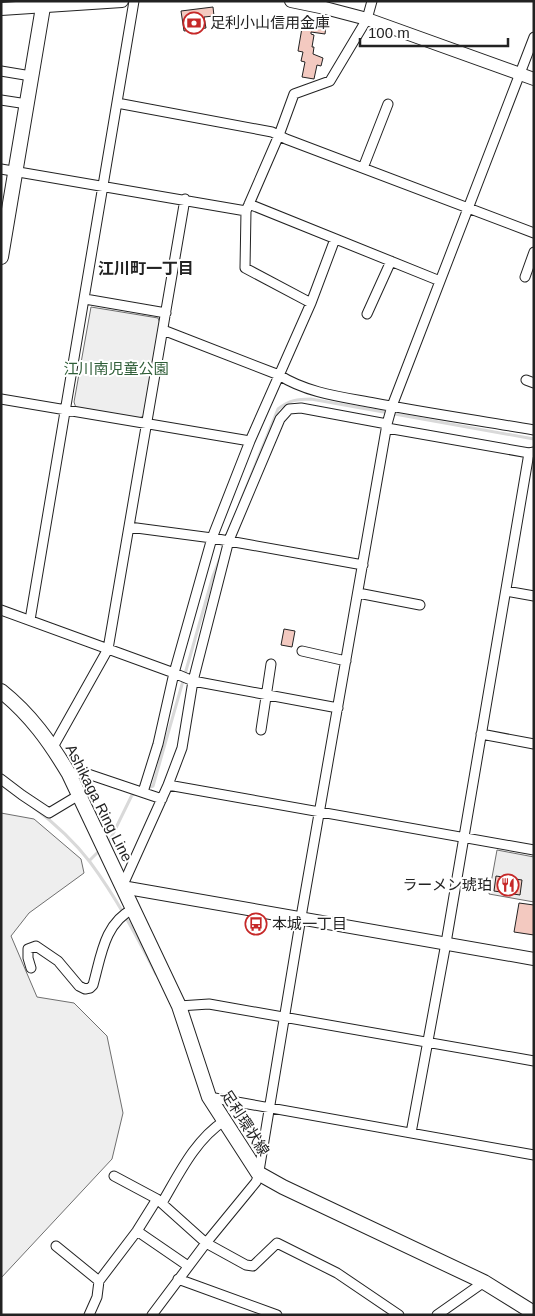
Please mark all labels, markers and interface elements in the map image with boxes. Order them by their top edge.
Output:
bank icon: 足利小山信用金庫 [182,11,206,35]
place label: 足利小山信用金庫 [210,14,330,31]
scale bar [360,15,508,47]
text: 100 m [368,24,410,41]
district label: 江川町一丁目 [98,260,194,277]
park label: 江川南児童公園 [63,360,169,377]
street label: Ashikaga Ring Line [63,741,136,864]
restaurant icon: ラーメン琥珀 [496,873,520,897]
place label: ラーメン琥珀 [403,876,492,893]
bus stop icon: 本城一丁目 [244,912,268,936]
place label: 本城一丁目 [272,915,347,932]
street label: 足利環状線 [218,1087,273,1159]

